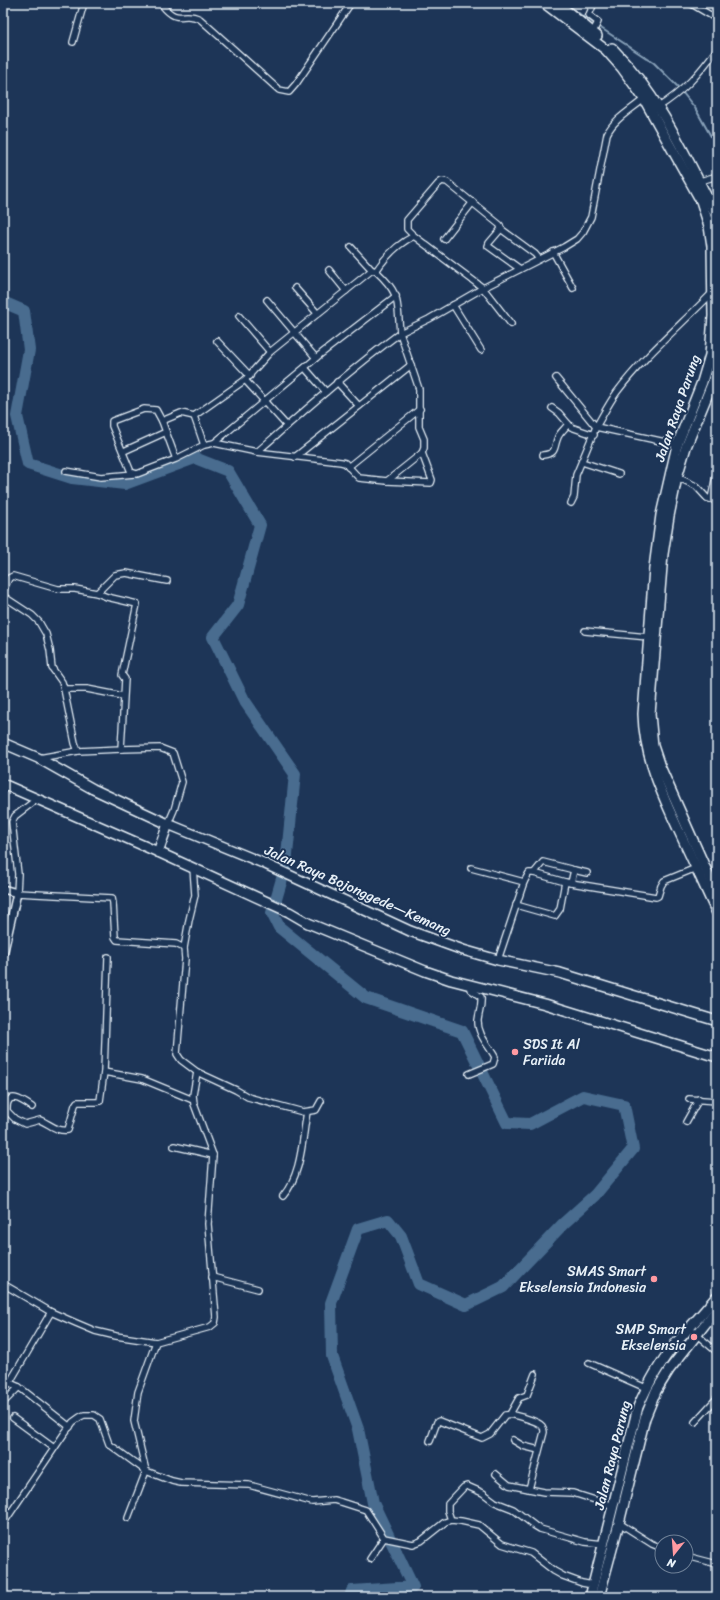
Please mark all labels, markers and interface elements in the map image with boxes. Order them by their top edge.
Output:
street label: Jalan Raya Parung [647,351,708,466]
street label: Jalan Raya Bojonggede—Kemang [260,838,455,943]
place label: SDS It Al Fariida [523,1032,581,1073]
marker: SDS It Al Fariida [510,1047,520,1057]
place label: SMAS Smart Ekselensia Indonesia [519,1259,647,1300]
marker: SMAS Smart Ekselensia Indonesia [649,1274,659,1284]
place label: SMP Smart Ekselensia [616,1317,687,1358]
marker: SMP Smart Ekselensia [689,1332,699,1342]
street label: Jalan Raya Parung [587,1398,638,1513]
north arrow [654,1534,694,1574]
text: N [664,1553,679,1574]

